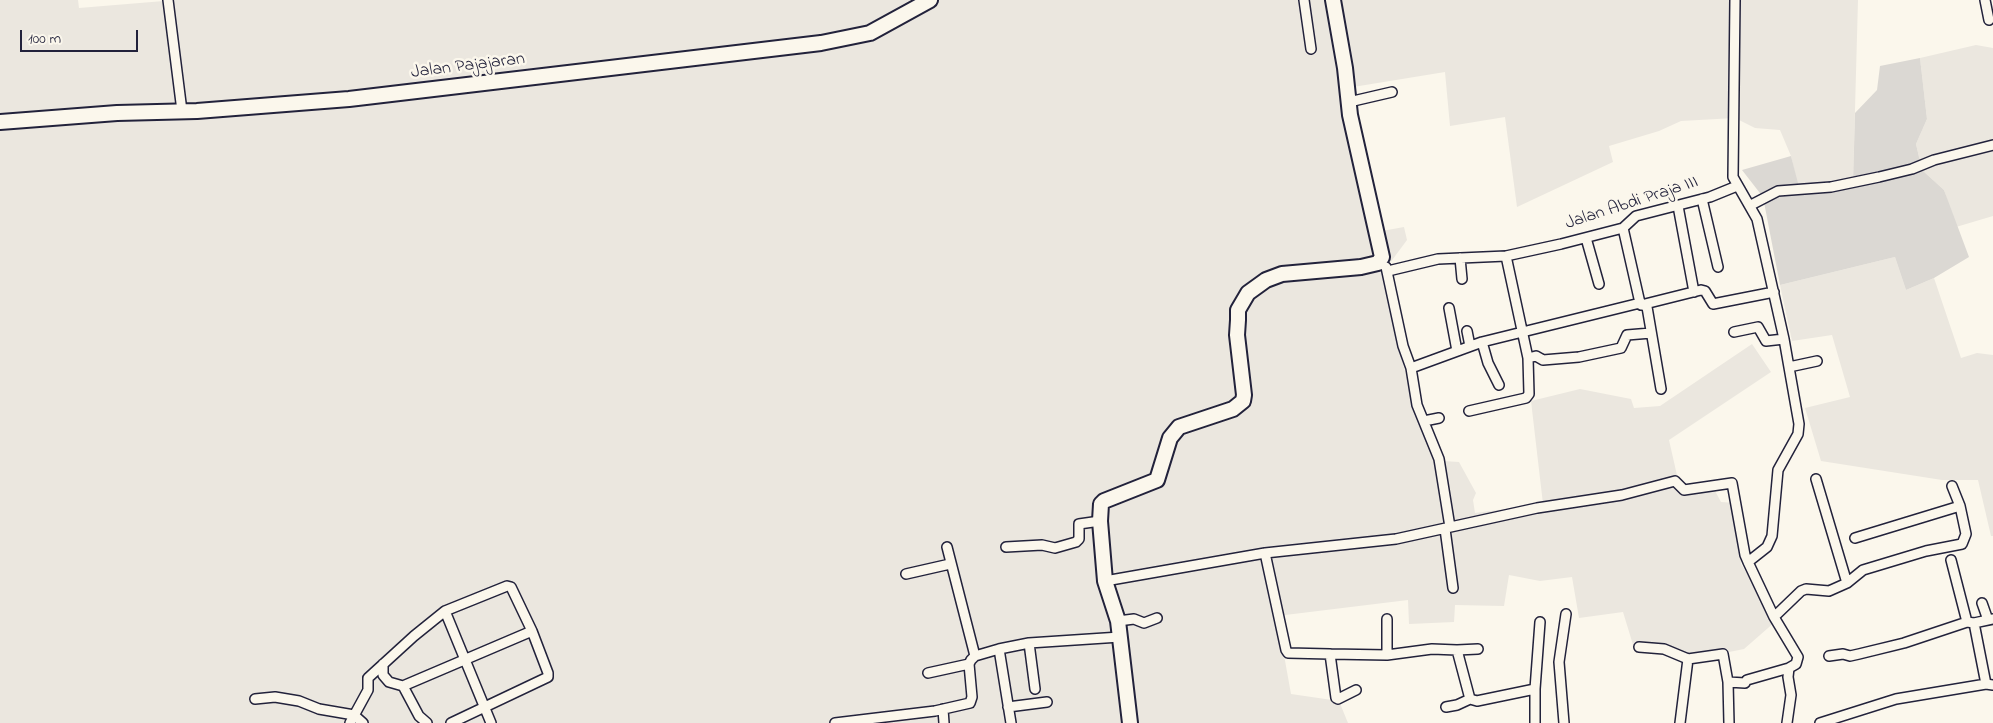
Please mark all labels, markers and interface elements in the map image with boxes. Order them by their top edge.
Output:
scale bar [22,20,140,52]
text: 100 m [28,28,61,50]
street label: Jalan Pajajaran [410,49,526,85]
street label: Jalan Abdi Praja III [1563,172,1701,236]

